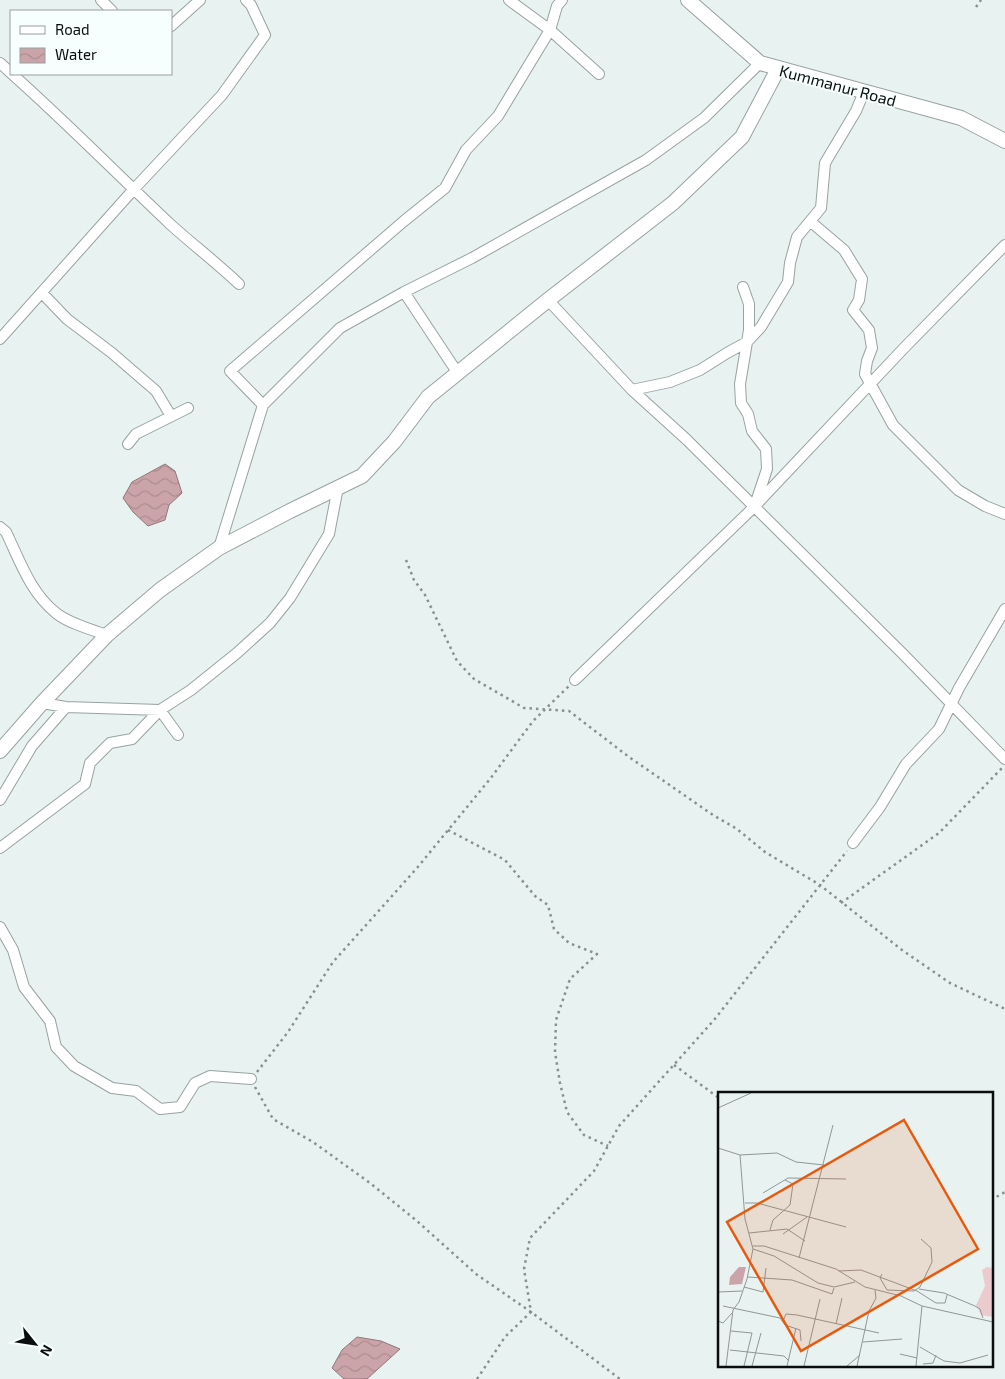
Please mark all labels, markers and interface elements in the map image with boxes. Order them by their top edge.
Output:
legend [10,10,172,75]
text: Road [55,20,90,38]
text: Water [55,45,97,63]
street label: Kummanur Road [777,60,899,110]
inset map [718,1092,992,1366]
north arrow [10,1319,60,1369]
text: N [37,1342,57,1359]

